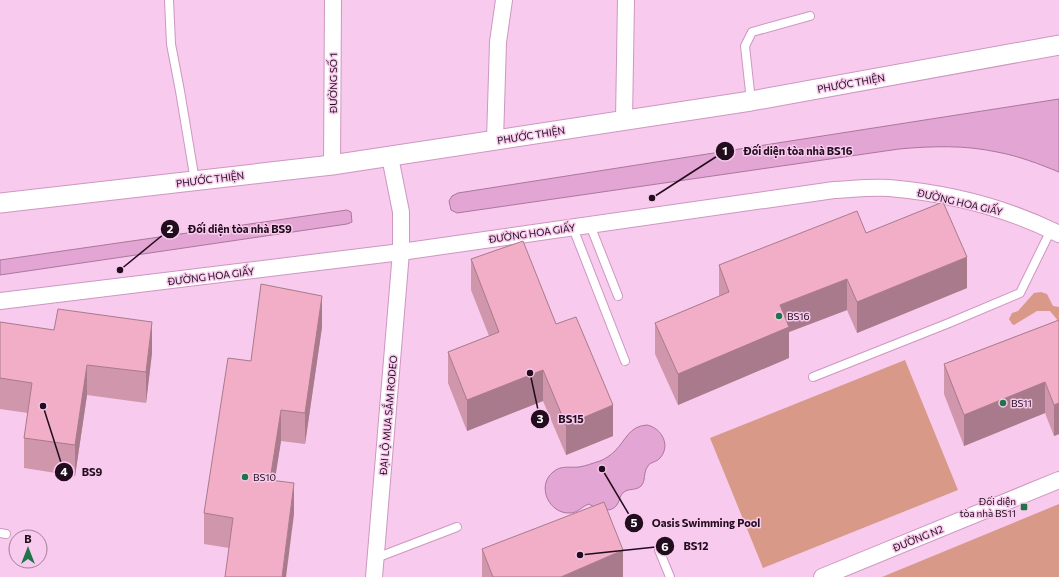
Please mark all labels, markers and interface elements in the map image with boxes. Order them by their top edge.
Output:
street label: ĐƯỜNG SỐ 1 [326,53,339,114]
street label: PHƯỚC THIỆN [816,71,886,95]
street label: PHƯỚC THIỆN [496,124,566,146]
callout: Đối diện tòa nhà BS16 [715,140,860,163]
text: 1 [722,143,728,157]
text: Đối diện tòa nhà BS16 [743,144,853,158]
street label: PHƯỚC THIỆN [175,169,245,189]
street label: ĐƯỜNG HOA GIẤY [915,185,1004,218]
callout: Đối diện tòa nhà BS9 [160,218,300,241]
street label: ĐƯỜNG HOA GIẤY [487,220,576,245]
text: 2 [167,221,174,235]
text: Đối diện tòa nhà BS9 [187,222,292,236]
street label: ĐƯỜNG HOA GIẤY [166,264,255,287]
place label: BS16 [787,310,810,322]
marker: BS16 [774,311,784,321]
street label: ĐẠI LỘ MUA SẮM RODEO [376,355,399,476]
place label: BS11 [1011,397,1032,409]
marker: BS11 [998,398,1008,408]
callout: BS15 [530,407,591,430]
text: 3 [537,411,544,425]
text: BS15 [558,412,584,425]
callout: BS9 [54,461,111,484]
text: 4 [60,464,68,478]
text: BS9 [82,465,103,478]
place label: BS10 [253,471,276,483]
marker: BS10 [240,472,250,482]
place label: Đối diện tòa nhà BS11 [959,495,1016,519]
marker: Đối diện tòa nhà BS11 [1019,502,1029,512]
callout: Oasis Swimming Pool [624,512,768,535]
text: 5 [631,515,638,529]
text: Oasis Swimming Pool [652,516,760,529]
street label: ĐƯỜNG N2 [890,522,945,554]
north arrow [8,529,48,569]
text: B [24,532,32,545]
callout: BS12 [655,535,716,558]
text: 6 [661,539,669,553]
text: BS12 [683,539,709,552]

